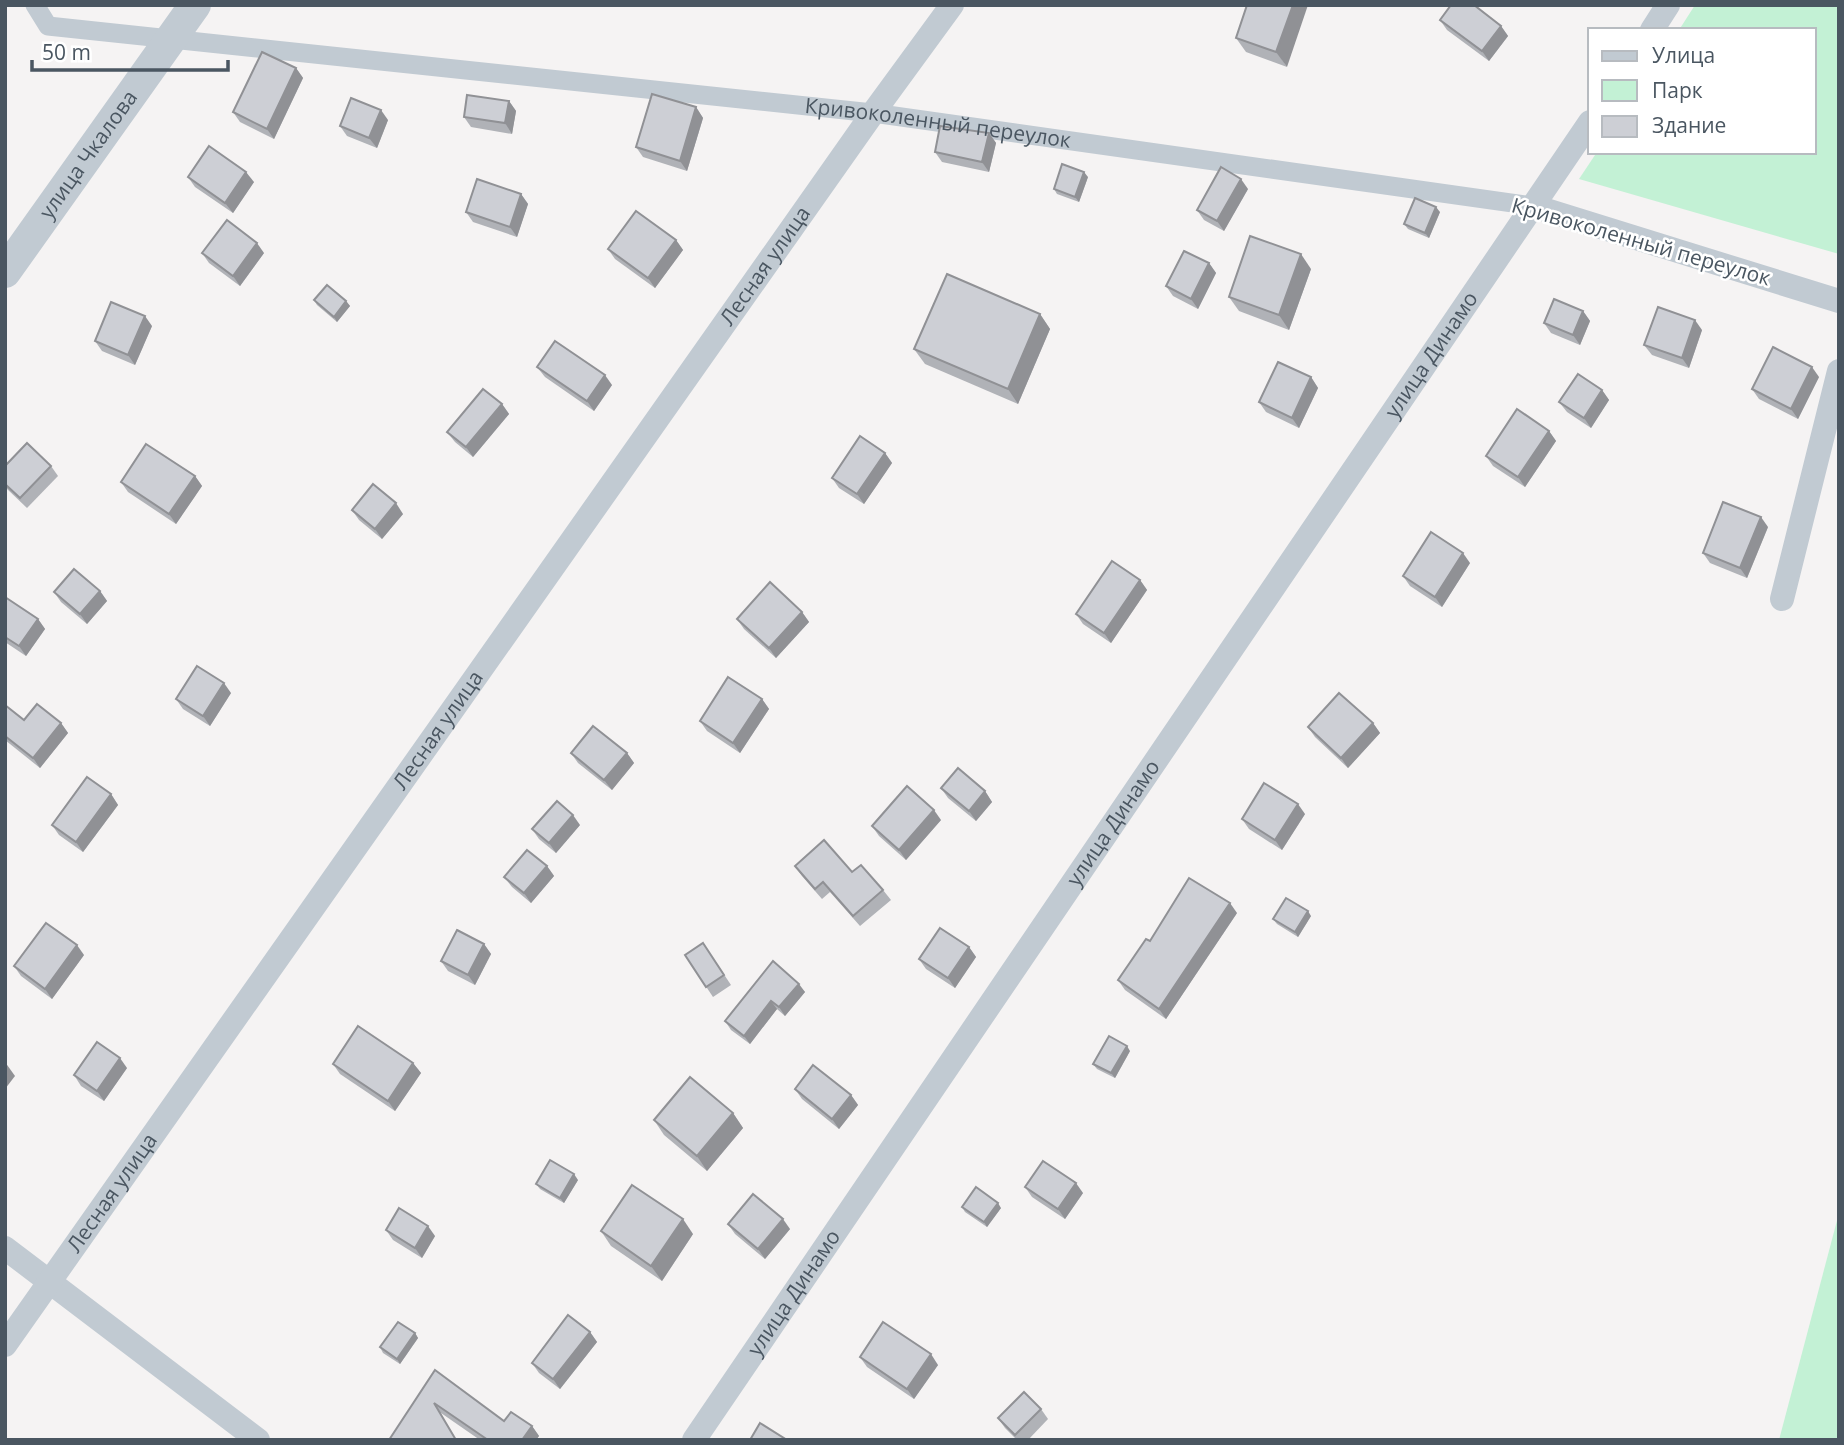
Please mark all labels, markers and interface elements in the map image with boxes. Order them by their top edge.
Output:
scale bar [32,28,228,72]
legend [1588,28,1816,154]
text: 50 m [42,38,91,66]
text: Улица [1652,41,1715,69]
text: Парк [1652,76,1703,104]
street label: улица Чкалова [32,84,143,224]
street label: Кривоколенный переулок [804,91,1073,154]
text: Здание [1652,111,1726,139]
street label: Кривоколенный переулок [1509,191,1774,291]
street label: Лесная улица [713,200,816,330]
street label: улица Динамо [1378,286,1484,423]
street label: Лесная улица [386,665,489,795]
street label: улица Динамо [1060,754,1165,891]
street label: Лесная улица [60,1127,163,1257]
street label: улица Динамо [740,1224,846,1361]

